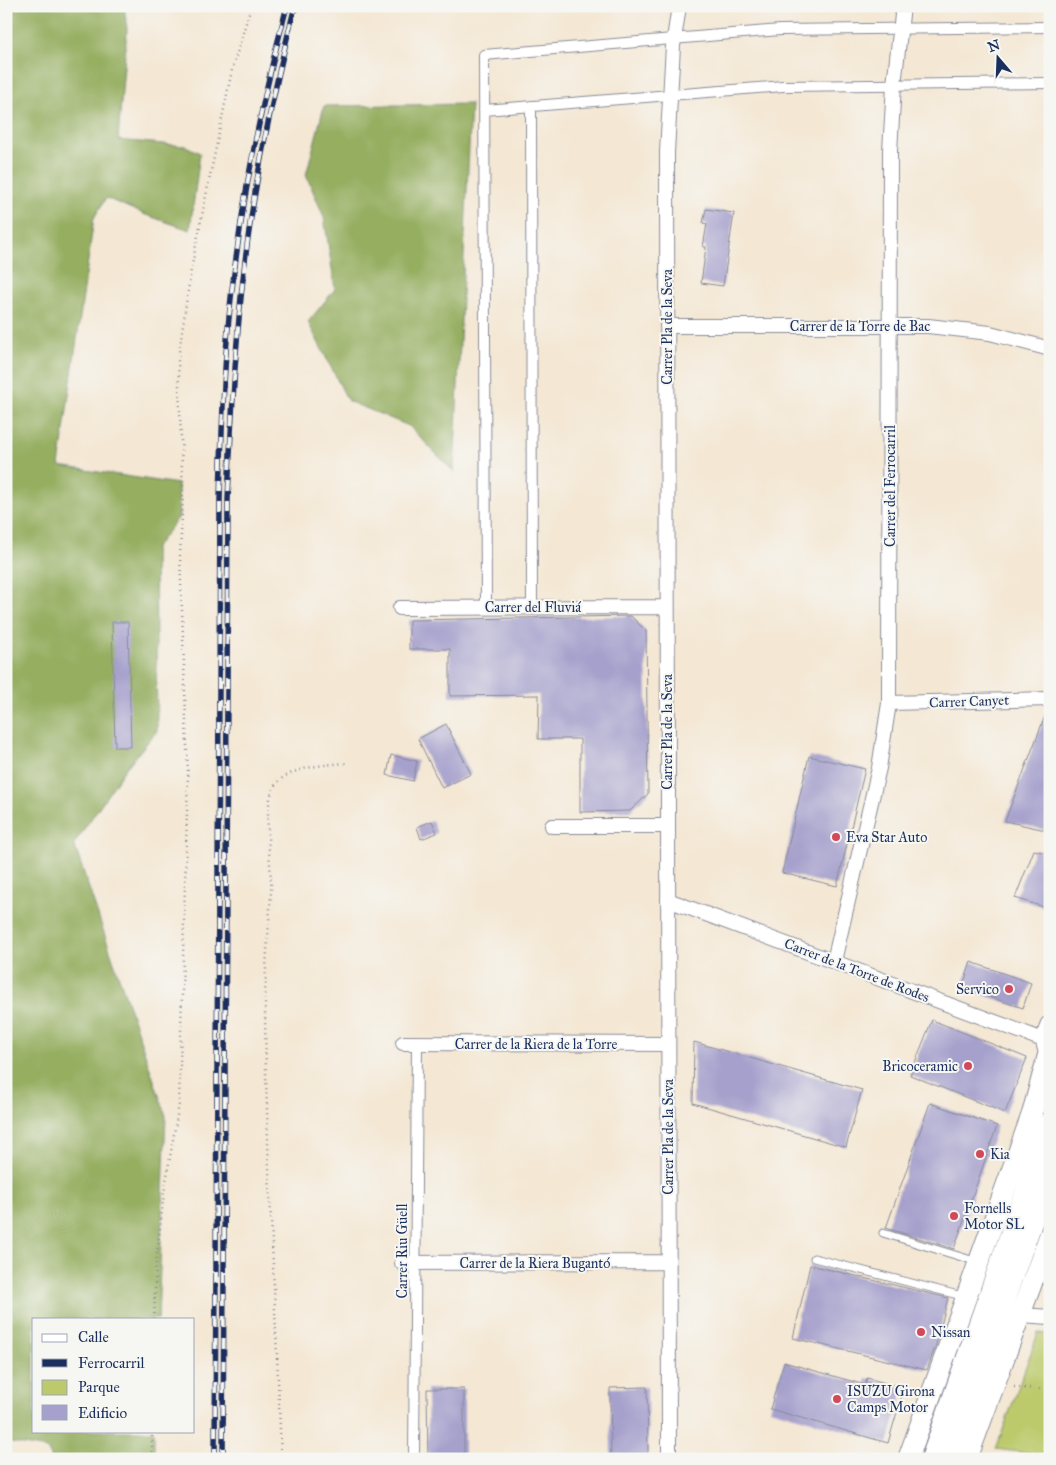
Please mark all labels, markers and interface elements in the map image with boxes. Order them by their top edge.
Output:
north arrow [974,32,1024,82]
text: N [986,36,1002,56]
street label: Carrer Pla de la Seva [659,269,676,385]
street label: Carrer de la Torre de Bac [790,318,930,335]
street label: Carrer del Ferrocarril [882,425,899,547]
street label: Carrer del Fluviá [485,599,581,616]
street label: Carrer Pla de la Seva [659,674,676,790]
street label: Carrer Canyet [929,692,1009,711]
place label: Eva Star Auto [846,829,927,846]
marker: Eva Star Auto [830,831,842,843]
street label: Carrer de la Torre de Rodes [782,935,932,1006]
place label: Servico [956,981,999,998]
marker: Servico [1003,983,1015,995]
street label: Carrer de la Riera de la Torre [455,1036,617,1053]
place label: Bricoceramic [882,1058,958,1075]
marker: Bricoceramic [962,1060,974,1072]
street label: Carrer Pla de la Seva [660,1079,677,1195]
place label: Kia [990,1146,1010,1163]
marker: Kia [974,1148,986,1160]
place label: Fornells Motor SL [964,1200,1025,1233]
street label: Carrer Riu Güell [394,1203,411,1299]
marker: Fornells Motor SL [948,1210,960,1222]
street label: Carrer de la Riera Bugantó [460,1255,610,1272]
legend [32,1318,195,1432]
place label: Nissan [931,1324,971,1341]
marker: Nissan [915,1326,927,1338]
text: Calle [78,1328,109,1346]
text: Ferrocarril [78,1354,146,1372]
text: Parque [78,1378,120,1397]
place label: ISUZU Girona Camps Motor [847,1383,935,1416]
marker: ISUZU Girona Camps Motor [831,1393,843,1405]
text: Edificio [78,1404,127,1422]

